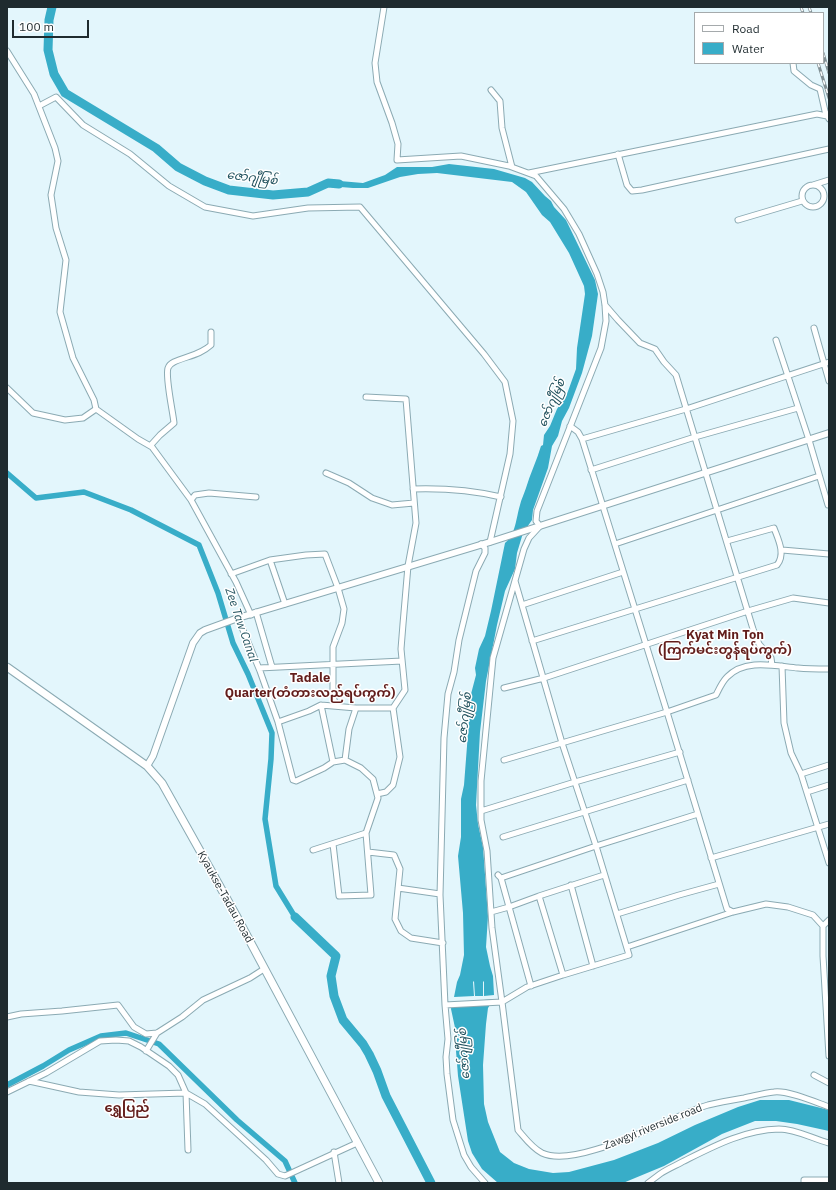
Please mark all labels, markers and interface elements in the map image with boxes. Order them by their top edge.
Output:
scale bar [14,12,91,38]
legend [694,12,824,64]
text: 100 m [19,19,54,34]
text: Road [732,21,760,36]
text: Water [732,41,764,56]
water label: ဇော်ဂျီမြစ် [226,168,278,188]
water label: ဇော်ဂျီမြစ် [535,377,569,429]
water label: Zee Taw Canal [222,586,260,664]
district label: Kyat Min Ton (ကြက်မင်းတွန်ရပ်ကွက်) [658,627,792,658]
district label: Tadale Quarter(တံတားလည်ရပ်ကွက်) [225,670,395,701]
water label: ဇော်ဂျီမြစ် [455,692,475,744]
street label: Kyaukse-Tadau Road [194,849,256,945]
water label: ဇော်ဂျီမြစ် [455,1028,473,1080]
district label: ရွှေပြည် [105,1100,149,1116]
street label: Zawgyi riverside road [602,1101,704,1153]

